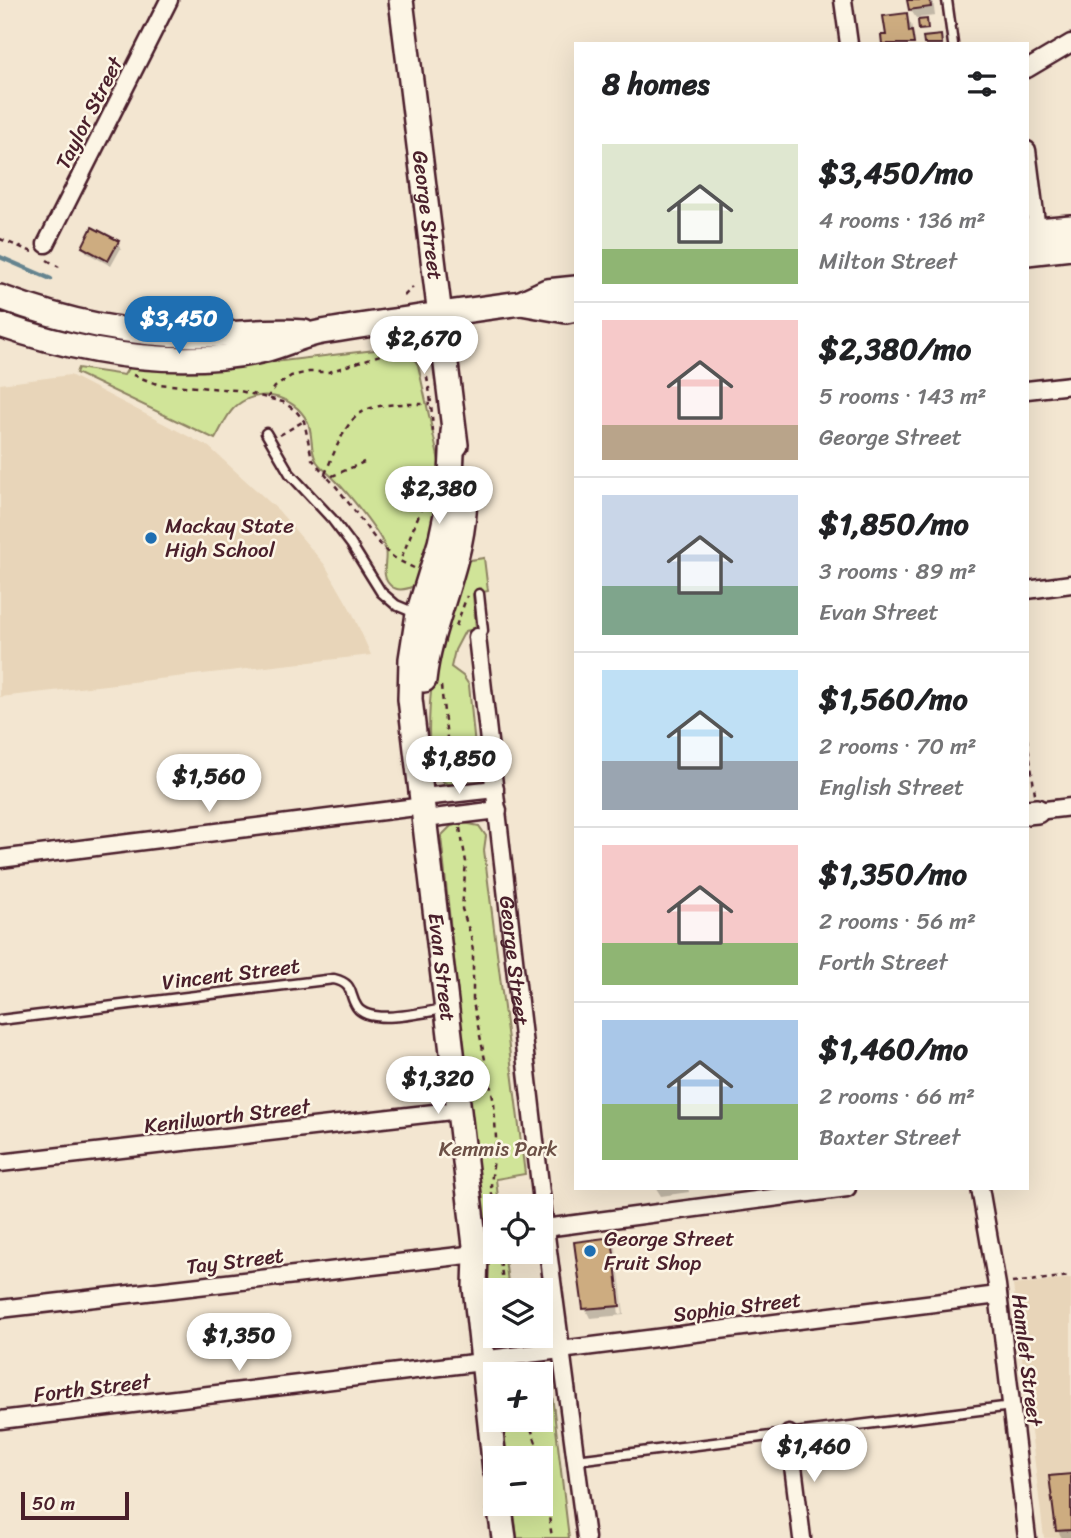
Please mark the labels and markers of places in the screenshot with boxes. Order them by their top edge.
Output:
pin: $3,450 [122,296,236,356]
pin: $2,670 [367,316,481,376]
pin: $2,380 [382,466,496,526]
place label: Mackay State High School [165,507,294,569]
marker: Mackay State High School [143,530,159,546]
pin: $1,850 [402,736,516,796]
pin: $1,560 [152,754,266,814]
pin: $1,320 [381,1056,495,1116]
place label: George Street Fruit Shop [604,1220,734,1282]
marker: George Street Fruit Shop [582,1243,598,1259]
pin: $1,350 [182,1314,296,1373]
pin: $1,460 [757,1424,871,1484]

